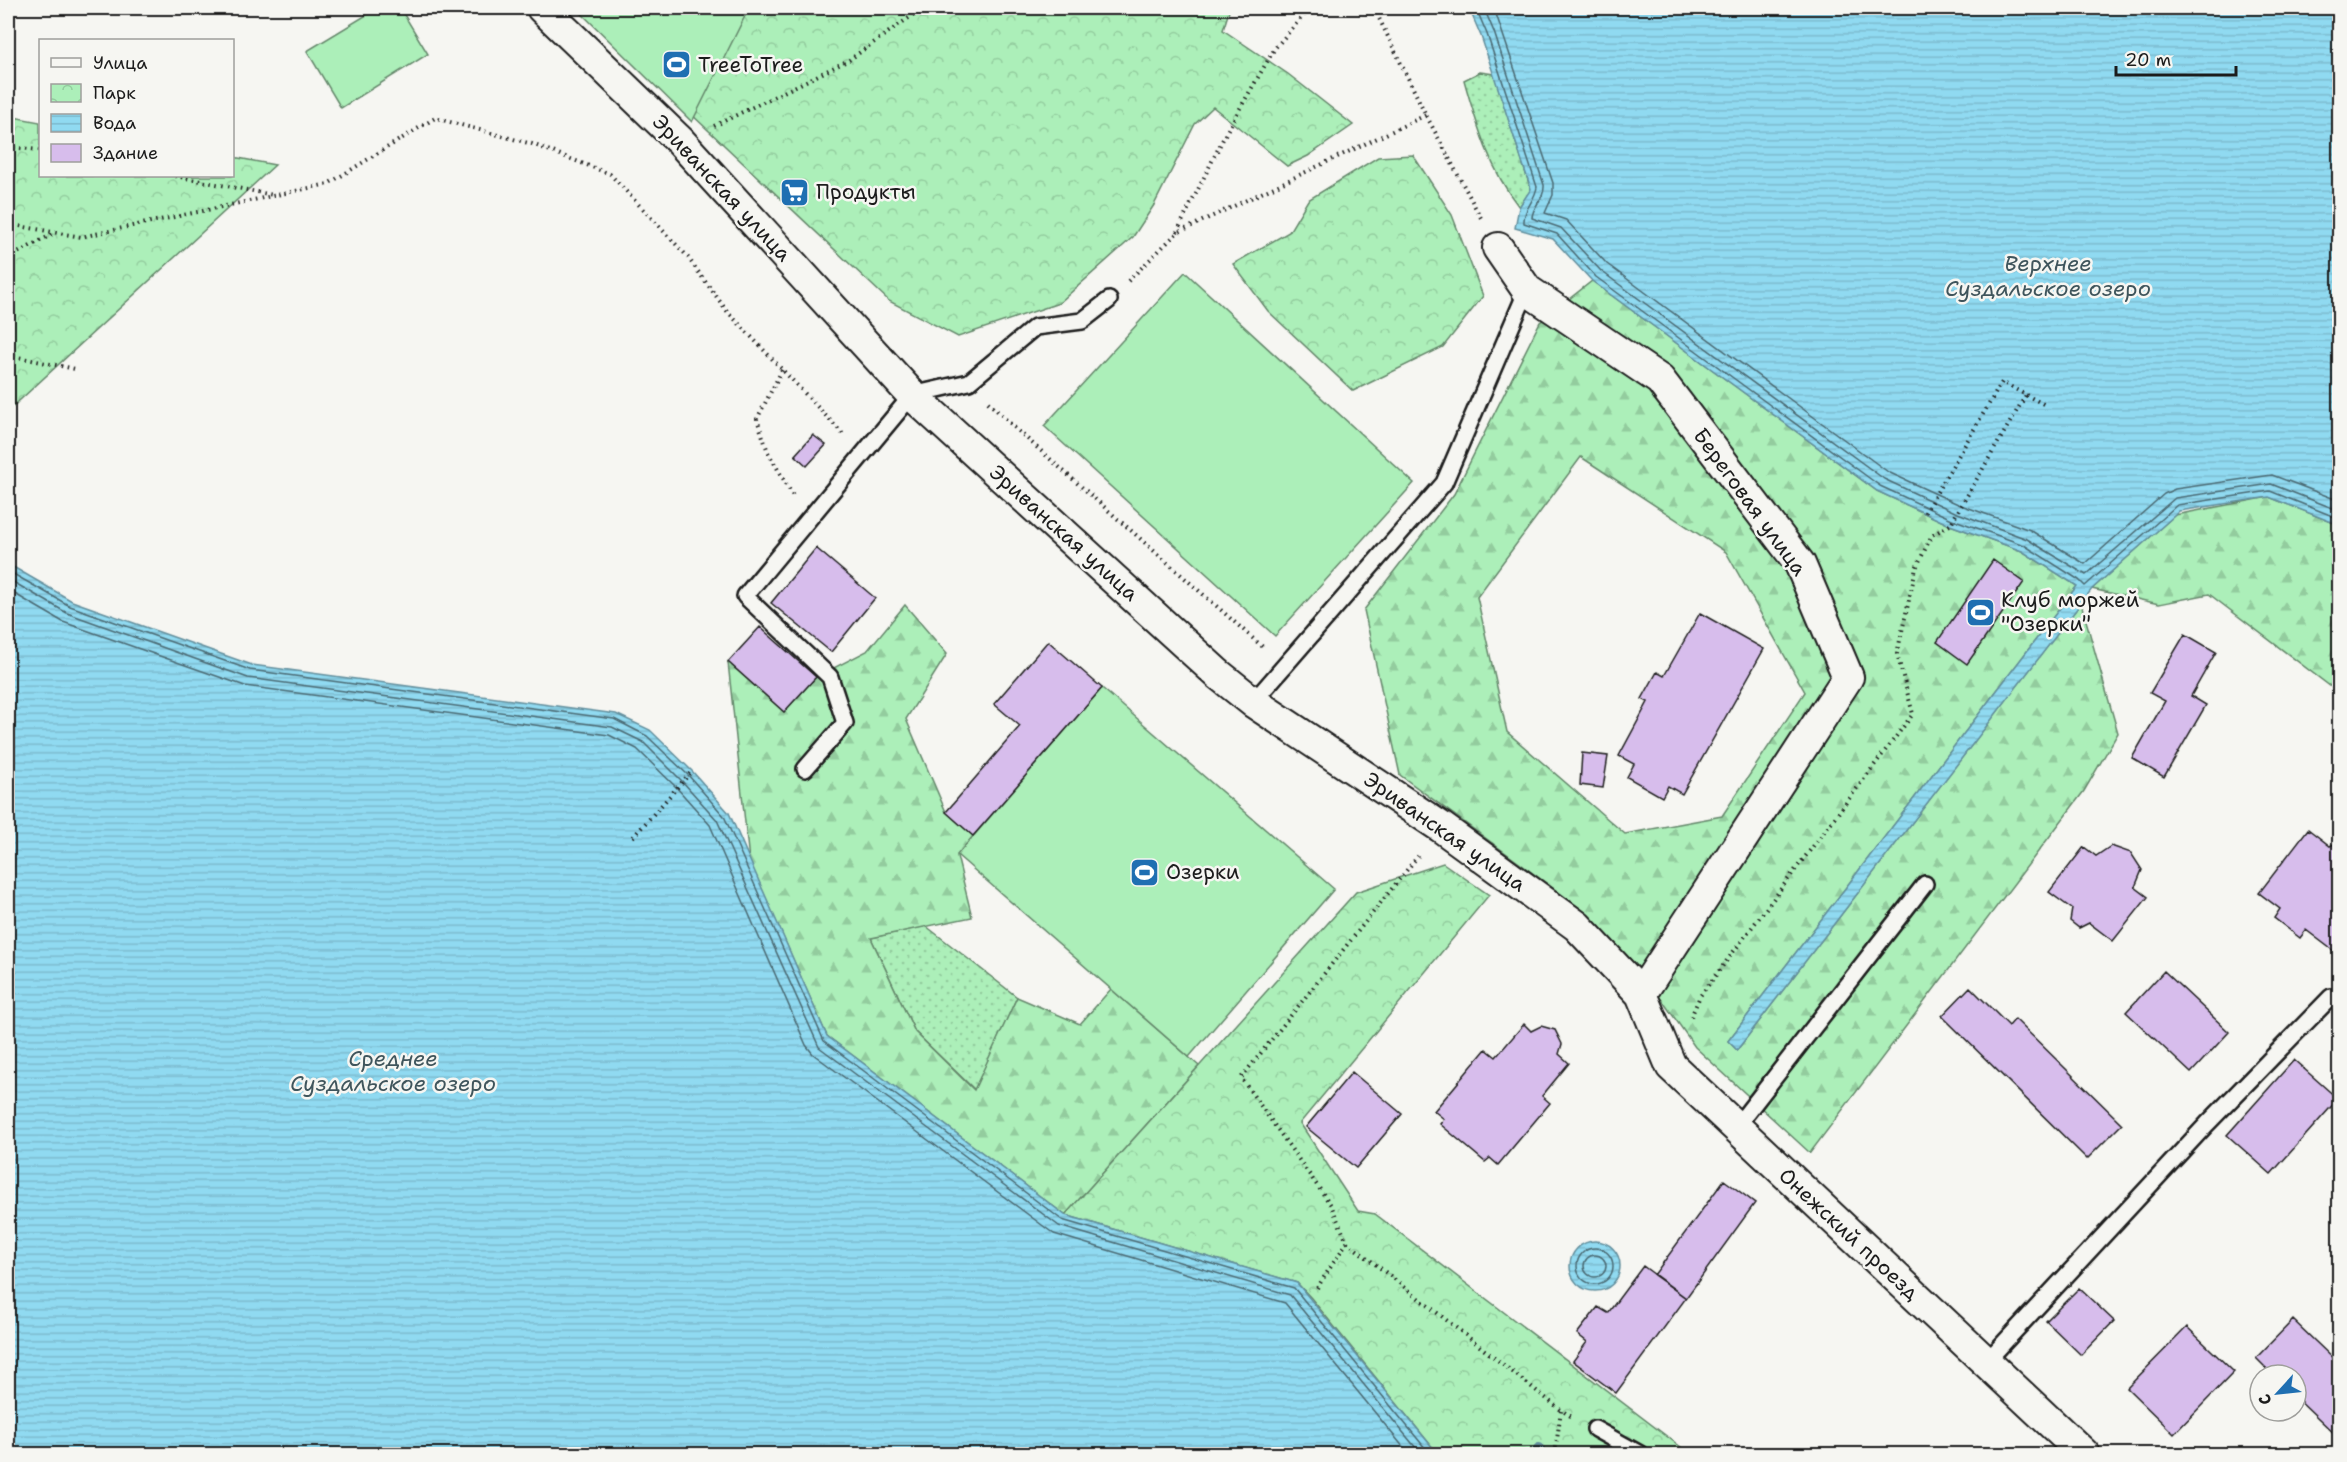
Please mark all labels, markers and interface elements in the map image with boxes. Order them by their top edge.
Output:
legend [39,39,234,177]
scale bar [2116,39,2236,77]
text: 20 m [2125,48,2171,72]
sports icon: TreeToTree [661,49,693,81]
text: Улица [93,51,147,75]
place label: TreeToTree [698,51,804,79]
text: Парк [93,81,136,105]
street label: Эриванская улица [647,108,797,268]
text: Вода [93,111,136,135]
text: Здание [93,141,158,165]
supermarket icon: Продукты [779,176,811,208]
place label: Продукты [816,178,916,206]
water label: Верхнее Суздальское озеро [1945,249,2151,303]
street label: Береговая улица [1687,422,1813,582]
street label: Эриванская улица [984,459,1144,607]
place label: Клуб моржей "Озерки" [2001,586,2140,638]
sports icon: Клуб моржей "Озерки" [1964,596,1996,628]
street label: Эриванская улица [1359,766,1531,898]
sports icon: Озерки [1129,856,1161,888]
place label: Озерки [1166,858,1240,886]
water label: Среднее Суздальское озеро [290,1044,496,1098]
street label: Онежский проезд [1773,1162,1925,1306]
north arrow [2248,1363,2308,1423]
text: С [2253,1390,2277,1409]

